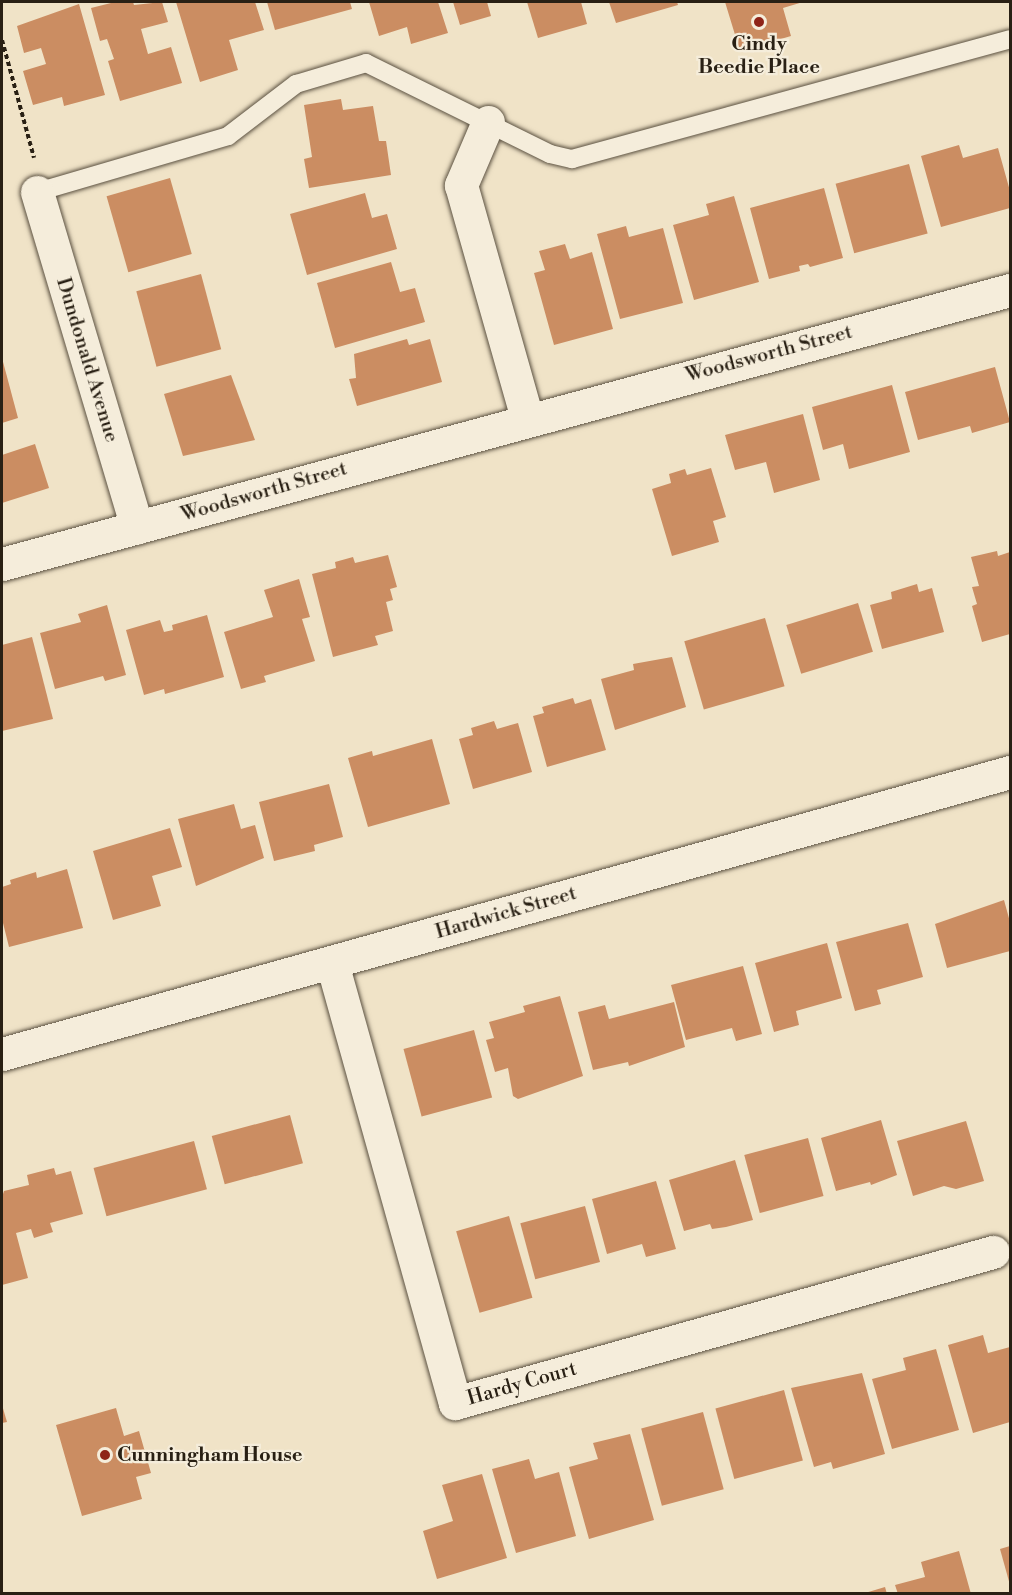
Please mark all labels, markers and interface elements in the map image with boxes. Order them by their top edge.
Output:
marker: Cindy Beedie Place [752,15,766,29]
place label: Cindy Beedie Place [698,32,820,79]
street label: Dundonald Avenue [51,275,123,445]
street label: Woodsworth Street [683,320,855,388]
street label: Woodsworth Street [178,457,350,527]
street label: Hardwick Street [433,881,579,945]
street label: Hardy Court [465,1357,579,1411]
place label: Cunningham House [117,1443,302,1467]
marker: Cunningham House [98,1448,112,1462]

